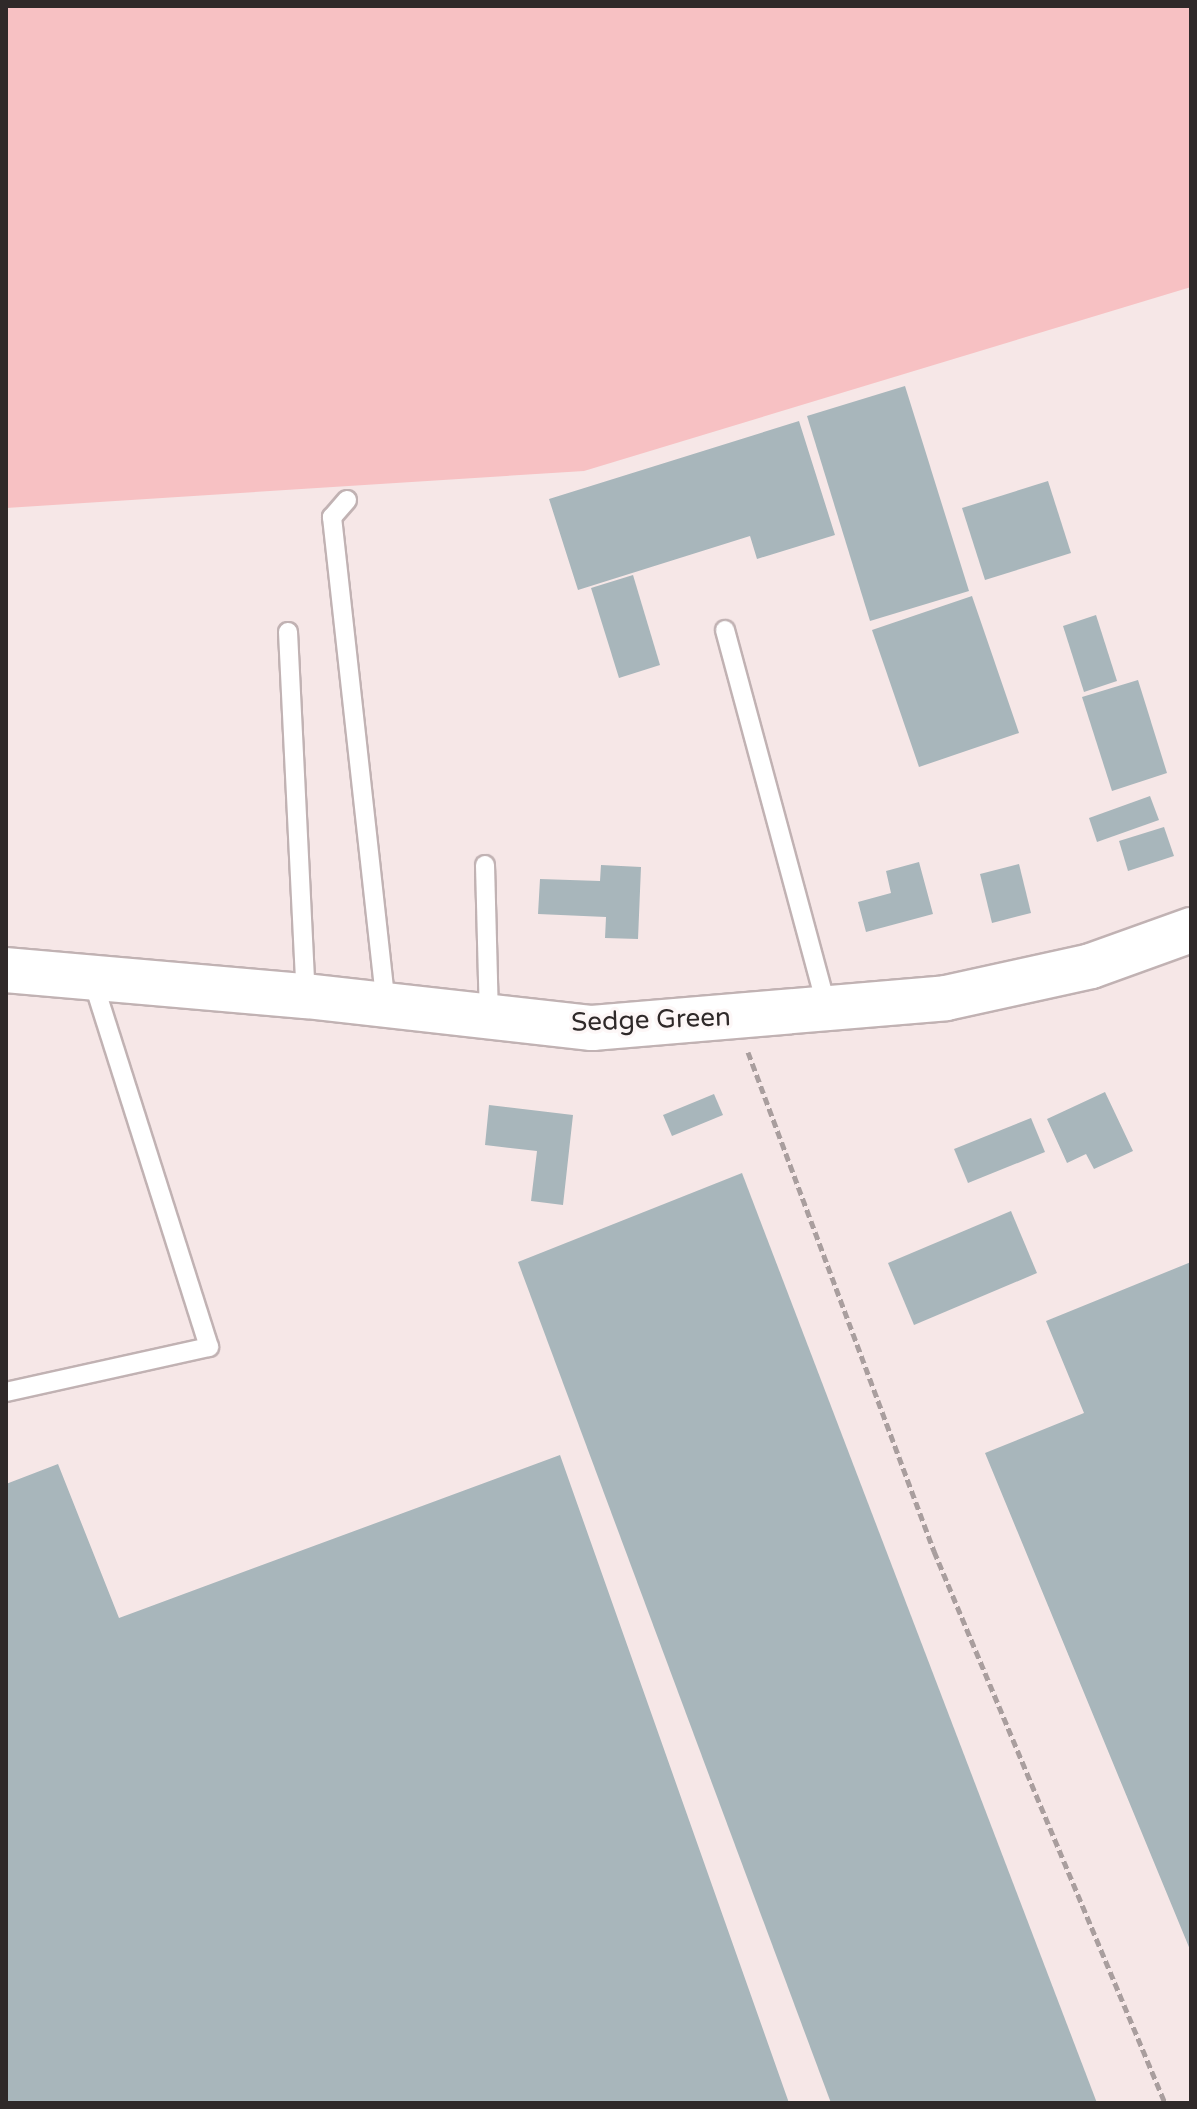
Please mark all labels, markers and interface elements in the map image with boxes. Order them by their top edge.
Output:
street label: Sedge Green [571,1002,731,1038]

